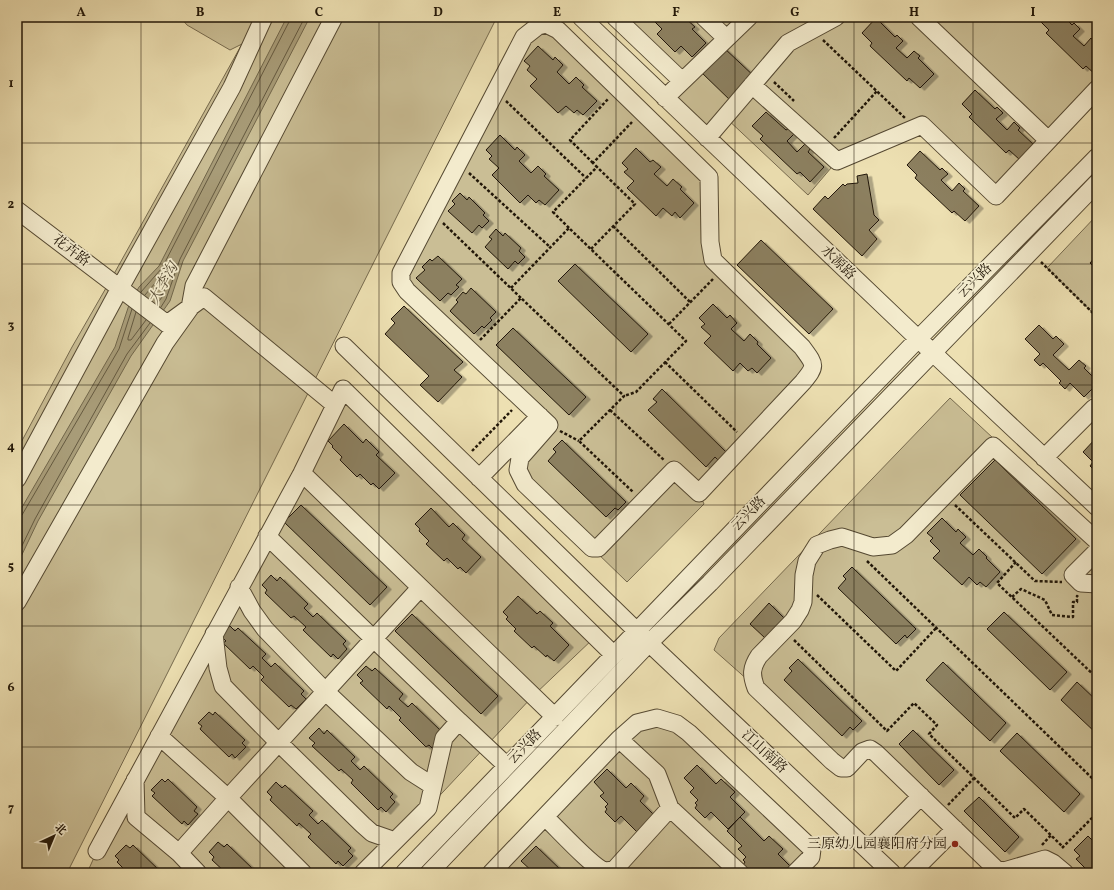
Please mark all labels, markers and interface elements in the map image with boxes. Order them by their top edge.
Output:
text: A [76,4,86,22]
text: B [196,4,205,22]
text: C [315,4,323,22]
text: D [433,4,443,22]
text: E [553,4,561,22]
text: F [672,4,680,22]
text: G [790,4,800,22]
text: H [909,4,919,22]
text: I [1031,4,1036,22]
text: 1 [8,75,14,93]
text: 2 [8,196,15,214]
street label: 花卉路 [49,231,93,271]
street label: 水源路 [816,242,860,284]
water label: 大李沟 [144,257,185,309]
street label: 云兴路 [953,259,997,303]
text: 3 [8,317,15,335]
text: 4 [7,438,15,456]
street label: 云兴路 [728,492,770,536]
text: 5 [8,558,14,576]
text: 6 [7,679,15,697]
street label: 云兴路 [504,725,546,769]
street label: 江山南路 [737,726,791,778]
text: 7 [8,800,14,818]
north arrow [34,816,74,856]
text: 北 [51,821,69,839]
place label: 三原幼儿园襄阳府分园 [807,835,947,854]
marker: 三原幼儿园襄阳府分园 [950,839,960,849]

